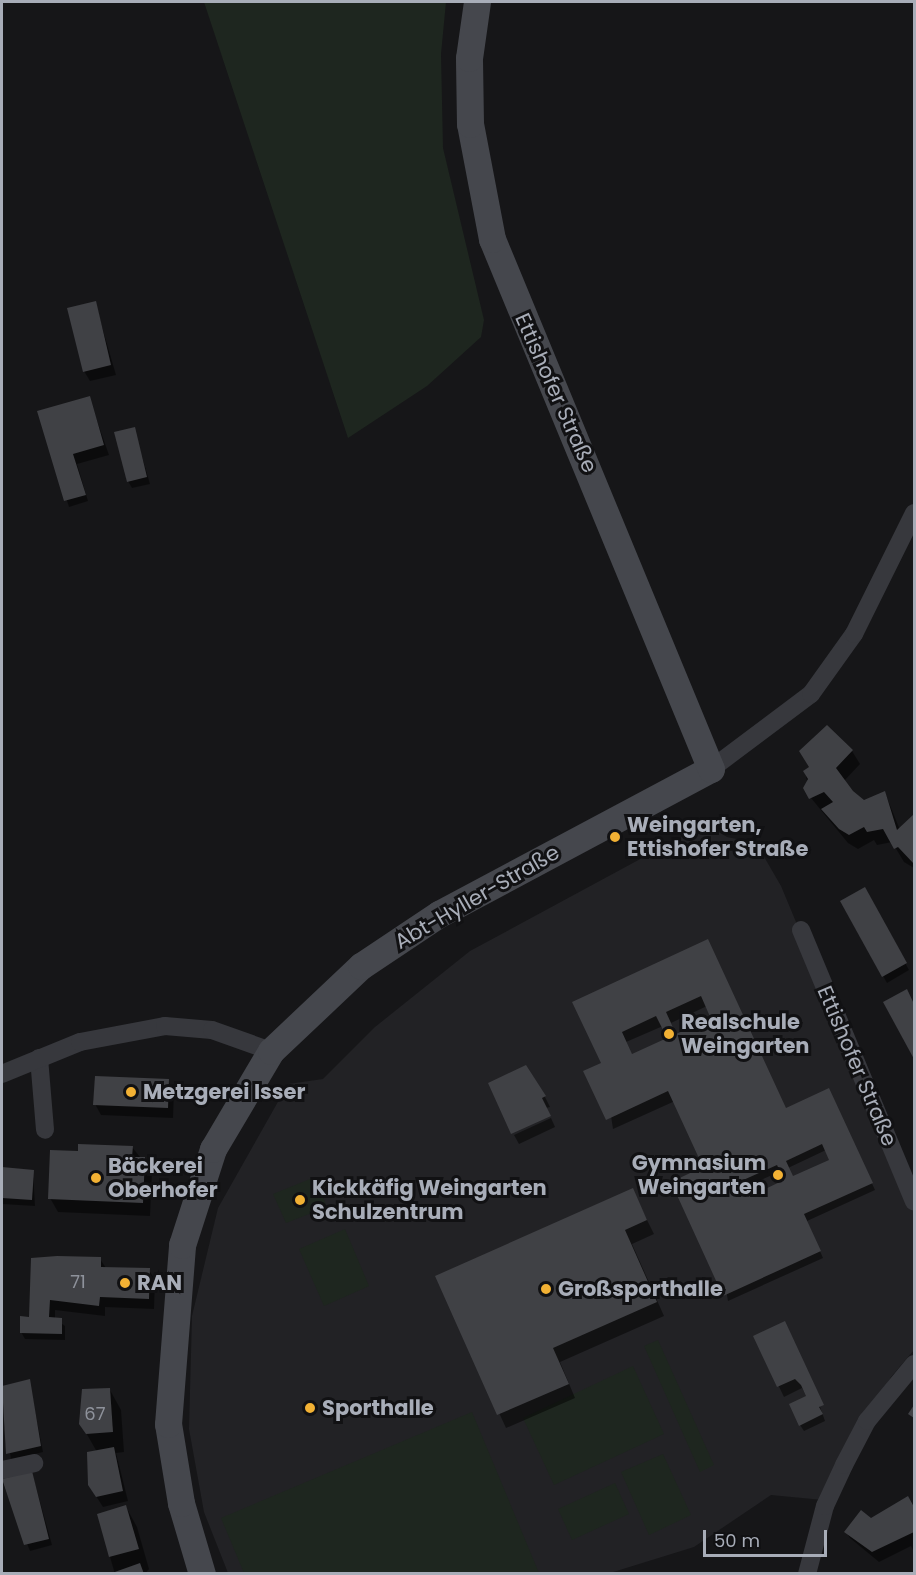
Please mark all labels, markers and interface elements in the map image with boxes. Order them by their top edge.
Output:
street label: Ettishofer Straße [510,309,602,477]
place label: Weingarten, Ettishofer Straße [627,812,808,862]
marker: Weingarten, Ettishofer Straße [608,830,622,844]
street label: Abt-Hyller-Straße [390,840,564,954]
street label: Ettishofer Straße [812,982,902,1150]
place label: Realschule Weingarten [681,1009,809,1059]
marker: Realschule Weingarten [662,1027,676,1041]
place label: Metzgerei Isser [143,1079,305,1105]
marker: Metzgerei Isser [124,1085,138,1099]
place label: Gymnasium Weingarten [632,1150,766,1200]
place label: Bäckerei Oberhofer [108,1153,218,1203]
marker: Gymnasium Weingarten [771,1168,785,1182]
marker: Bäckerei Oberhofer [89,1171,103,1185]
place label: Kickkäfig Weingarten Schulzentrum [312,1175,547,1225]
marker: Kickkäfig Weingarten Schulzentrum [293,1193,307,1207]
place label: RAN [137,1270,182,1296]
house number: 71 [70,1271,86,1293]
marker: RAN [118,1276,132,1290]
place label: Großsporthalle [558,1276,723,1302]
marker: Großsporthalle [539,1282,553,1296]
place label: Sporthalle [322,1395,434,1421]
marker: Sporthalle [303,1401,317,1415]
house number: 67 [84,1403,106,1425]
scale bar [706,1518,830,1556]
text: 50 m [714,1528,760,1553]

